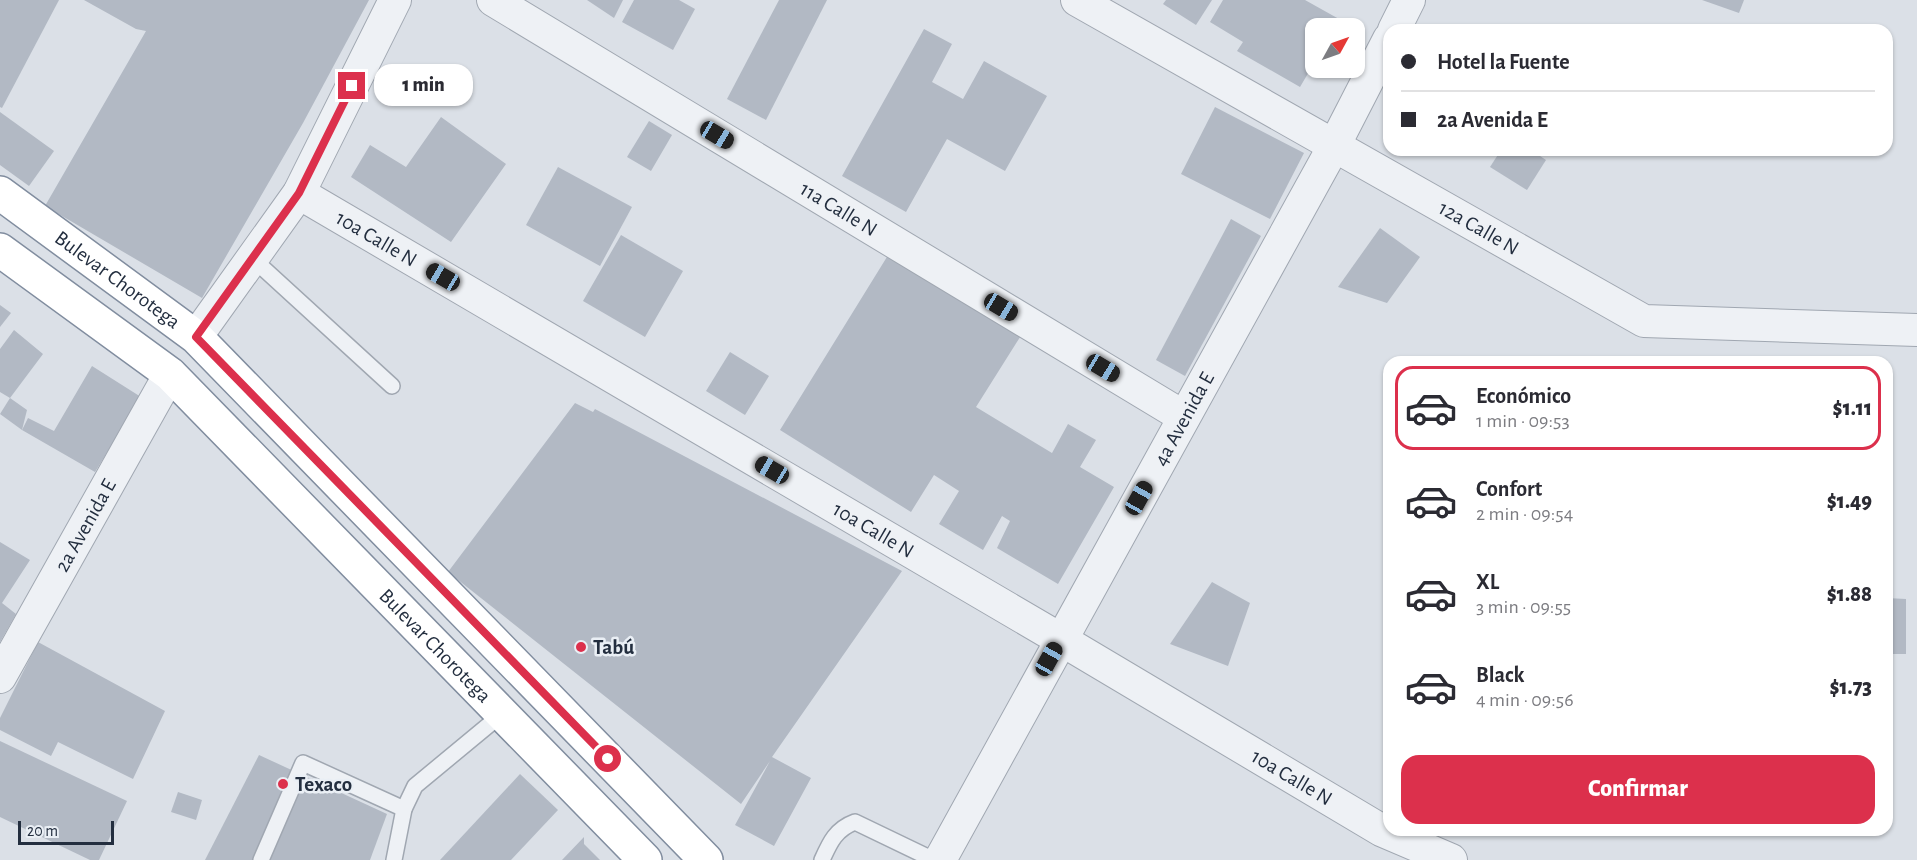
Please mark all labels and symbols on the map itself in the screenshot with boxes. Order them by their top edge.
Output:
north arrow [1305,18,1365,78]
callout: 1 min [373,65,472,107]
route end [338,72,365,99]
car [697,118,737,152]
street label: 11a Calle N [796,178,881,240]
street label: 12a Calle N [1435,197,1522,259]
street label: 10a Calle N [332,207,421,271]
street label: Bulevar Chorotega [51,227,184,333]
car [423,260,463,294]
car [981,290,1021,324]
car [1083,351,1123,385]
street label: 4a Avenida E [1150,369,1218,469]
car [752,453,792,487]
street label: 2a Avenida E [51,475,120,576]
car [1122,478,1156,518]
street label: 10a Calle N [829,498,917,562]
street label: Bulevar Chorotega [375,585,495,707]
place label: Tabú [593,637,634,658]
car [1032,639,1066,679]
marker: Tabú [574,640,588,654]
route start [594,745,621,772]
street label: 10a Calle N [1248,745,1336,809]
place label: Texaco [295,774,352,795]
marker: Texaco [276,777,290,791]
scale bar [18,818,114,846]

